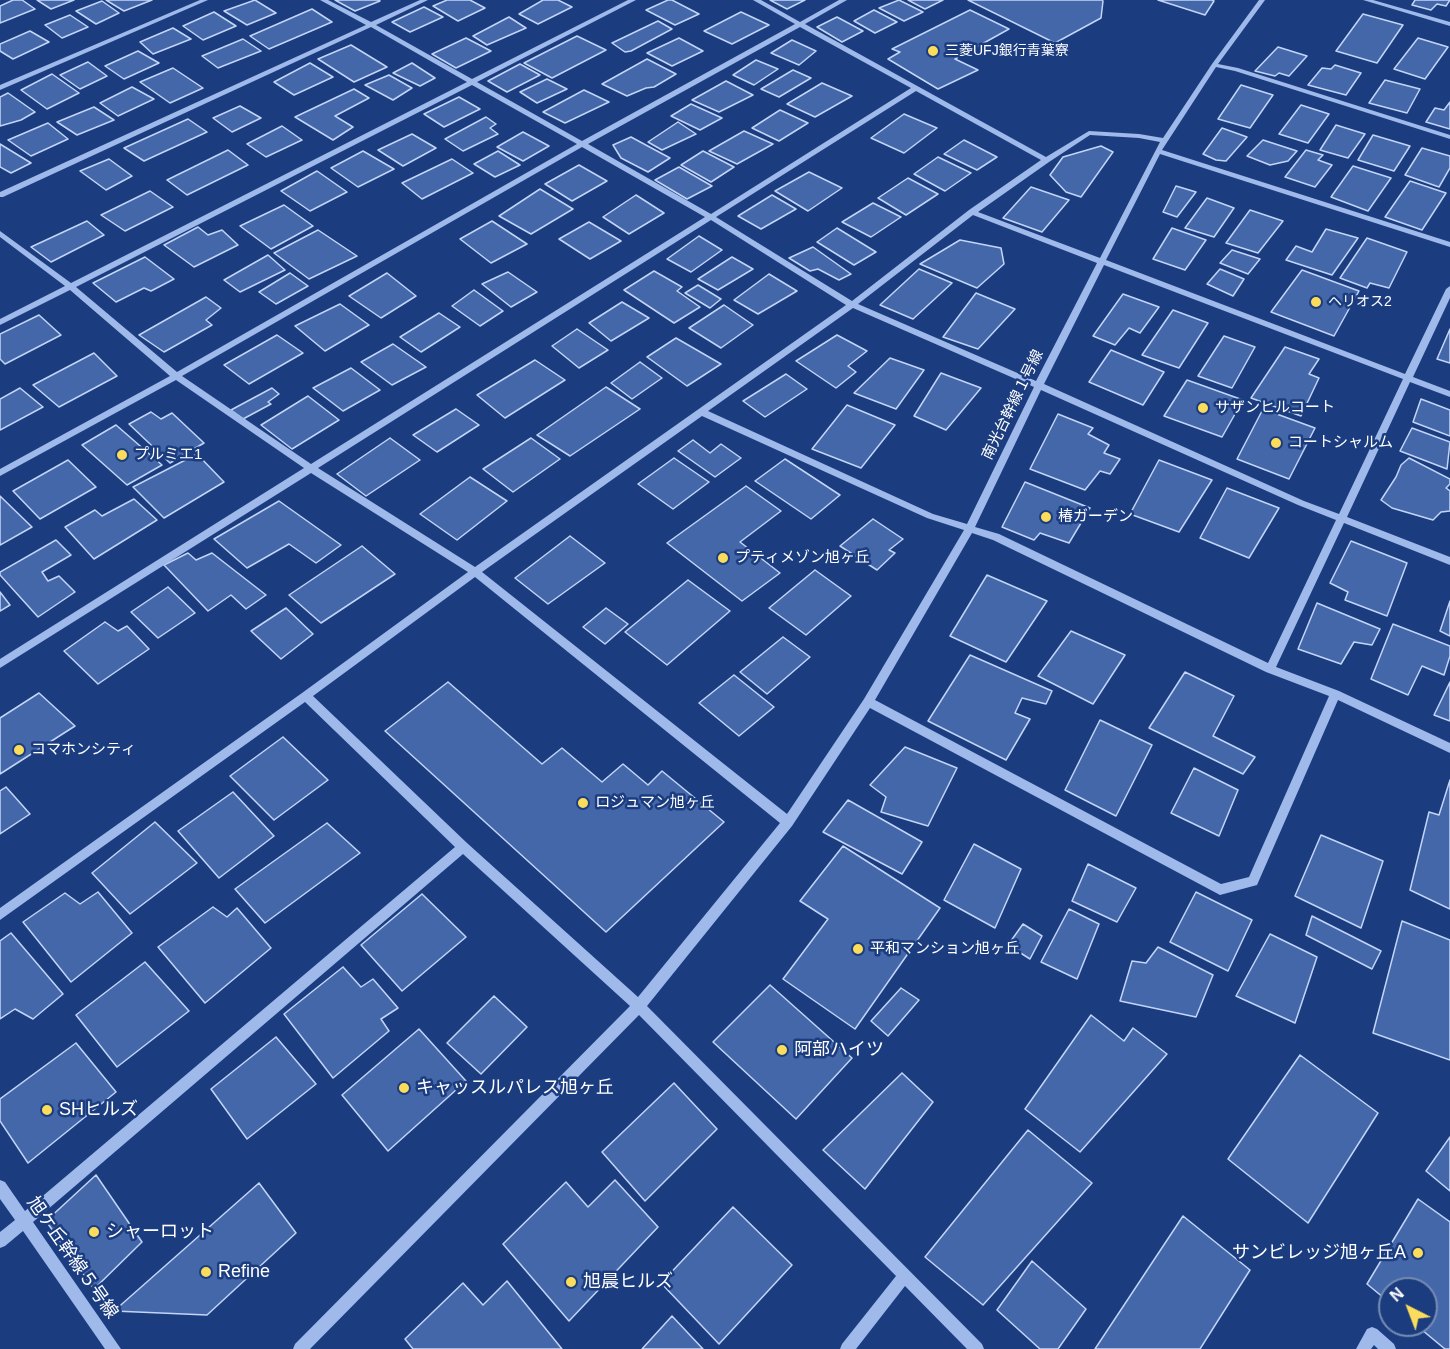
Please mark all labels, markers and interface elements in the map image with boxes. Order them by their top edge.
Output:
place label: 三菱UFJ銀行青葉寮 [945,43,1069,59]
marker: 三菱UFJ銀行青葉寮 [926,44,940,58]
place label: ヘリオス2 [1328,294,1392,310]
marker: ヘリオス2 [1309,295,1323,309]
street label: 南光台幹線１号線 [979,347,1047,463]
place label: サザンヒルコート [1215,399,1335,417]
marker: サザンヒルコート [1196,401,1210,415]
place label: コートシャルム [1288,434,1393,452]
marker: コートシャルム [1269,436,1283,450]
place label: プルミエ1 [134,446,202,464]
marker: プルミエ1 [115,448,129,462]
place label: 椿ガーデン [1058,508,1133,526]
marker: 椿ガーデン [1039,510,1053,524]
place label: プティメゾン旭ヶ丘 [735,549,870,567]
marker: プティメゾン旭ヶ丘 [716,551,730,565]
place label: コマホンシティ [31,741,136,759]
marker: コマホンシティ [12,743,26,757]
place label: ロジュマン旭ヶ丘 [595,794,715,812]
marker: ロジュマン旭ヶ丘 [576,796,590,810]
place label: 平和マンション旭ヶ丘 [870,940,1020,958]
marker: 平和マンション旭ヶ丘 [851,942,865,956]
place label: 阿部ハイツ [794,1039,884,1061]
marker: 阿部ハイツ [775,1043,789,1057]
place label: キャッスルパレス旭ヶ丘 [416,1077,614,1099]
marker: キャッスルパレス旭ヶ丘 [397,1081,411,1095]
place label: SHヒルズ [59,1099,138,1121]
marker: SHヒルズ [40,1103,54,1117]
street label: 旭ケ丘幹線５号線 [22,1193,122,1323]
place label: シャーロット [106,1221,214,1243]
marker: シャーロット [87,1225,101,1239]
place label: サンビレッジ旭ヶ丘A [1232,1242,1406,1264]
marker: サンビレッジ旭ヶ丘A [1411,1246,1425,1260]
place label: Refine [218,1261,270,1283]
marker: Refine [199,1265,213,1279]
place label: 旭晨ヒルズ [583,1271,673,1293]
marker: 旭晨ヒルズ [564,1275,578,1289]
north arrow [1378,1277,1438,1337]
text: N [1387,1285,1407,1305]

